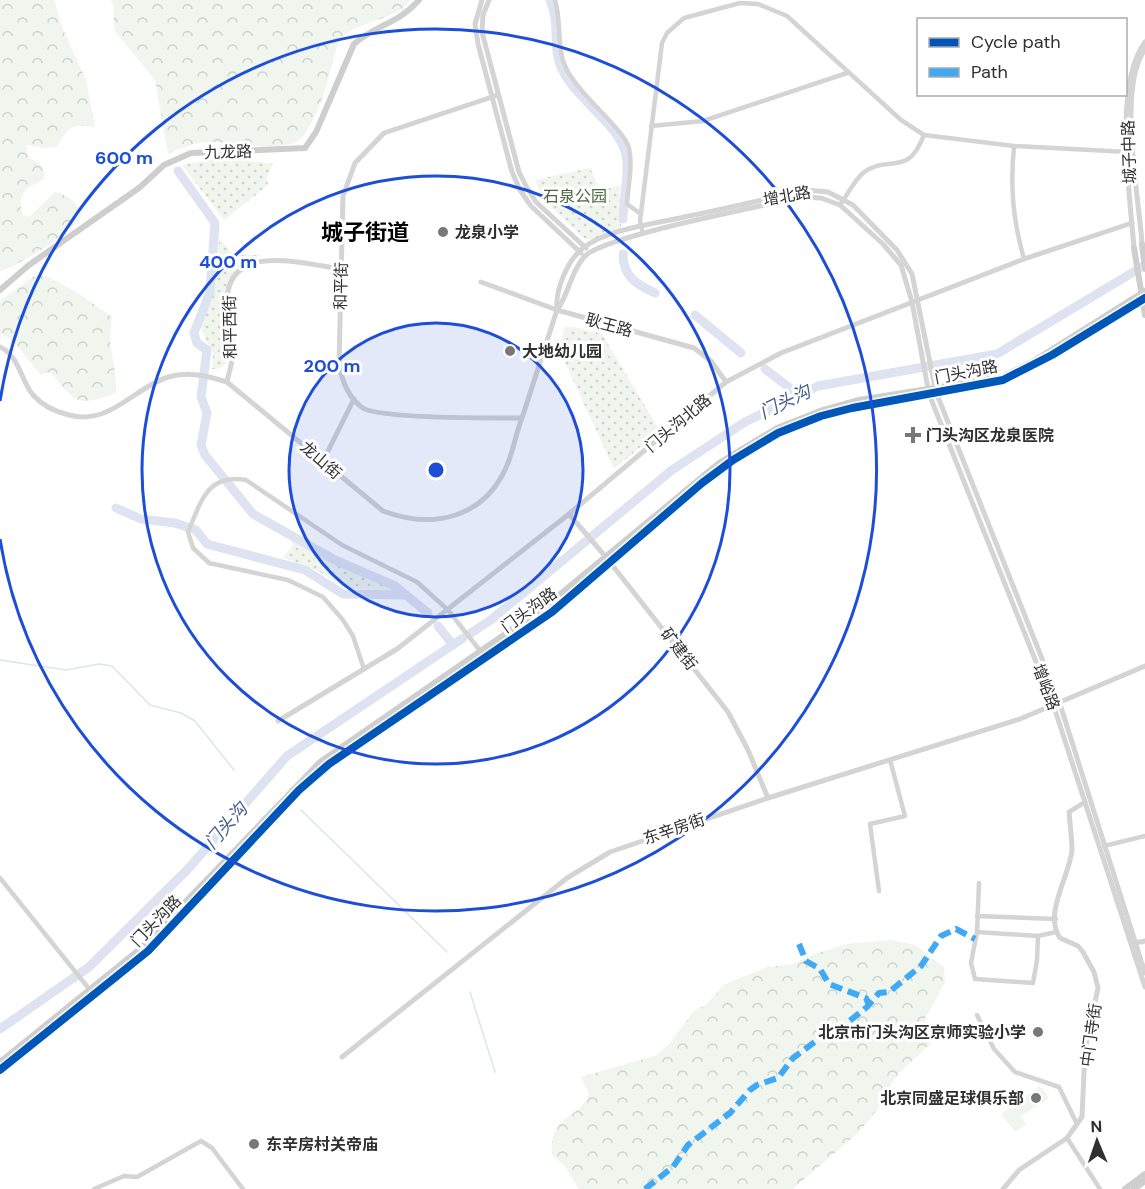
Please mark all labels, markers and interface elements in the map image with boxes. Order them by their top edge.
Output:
legend [917,18,1127,96]
text: Cycle path [971,30,1061,54]
text: Path [971,60,1008,84]
street label: 城子中路 [1117,120,1141,184]
street label: 九龙路 [204,141,252,163]
text: 600 m [95,146,153,170]
street label: 增北路 [762,181,812,211]
park label: 石泉公园 [543,186,607,207]
district label: 城子街道 [321,218,409,247]
place label: 龙泉小学 [455,222,519,243]
marker: 龙泉小学 [436,225,450,239]
text: 400 m [199,250,257,274]
street label: 和平街 [330,262,352,310]
street label: 和平西街 [219,295,241,359]
street label: 耿王路 [583,309,635,341]
place label: 大地幼儿园 [522,341,602,362]
marker: 大地幼儿园 [503,344,517,358]
text: 200 m [304,354,360,378]
street label: 门头沟路 [933,356,999,388]
water label: 门头沟 [755,379,816,425]
street label: 门头沟北路 [641,389,715,457]
place label: 门头沟区龙泉医院 [926,425,1054,446]
marker: 门头沟区龙泉医院 [904,426,922,444]
street label: 龙山街 [296,436,346,484]
centre of rings [426,460,446,480]
street label: 门头沟路 [497,583,561,637]
street label: 矿建街 [656,624,702,674]
street label: 增峪路 [1028,661,1064,713]
water label: 门头沟 [199,796,254,854]
street label: 东辛房街 [640,809,708,849]
street label: 门头沟路 [126,891,186,951]
street label: 中门寺街 [1076,1002,1106,1068]
place label: 北京市门头沟区京师实验小学 [818,1022,1026,1043]
marker: 北京市门头沟区京师实验小学 [1031,1025,1045,1039]
place label: 北京同盛足球俱乐部 [880,1088,1024,1109]
marker: 北京同盛足球俱乐部 [1029,1091,1043,1105]
north arrow [1067,1111,1127,1171]
text: N [1090,1116,1103,1137]
place label: 东辛房村关帝庙 [266,1134,378,1155]
marker: 东辛房村关帝庙 [247,1137,261,1151]

